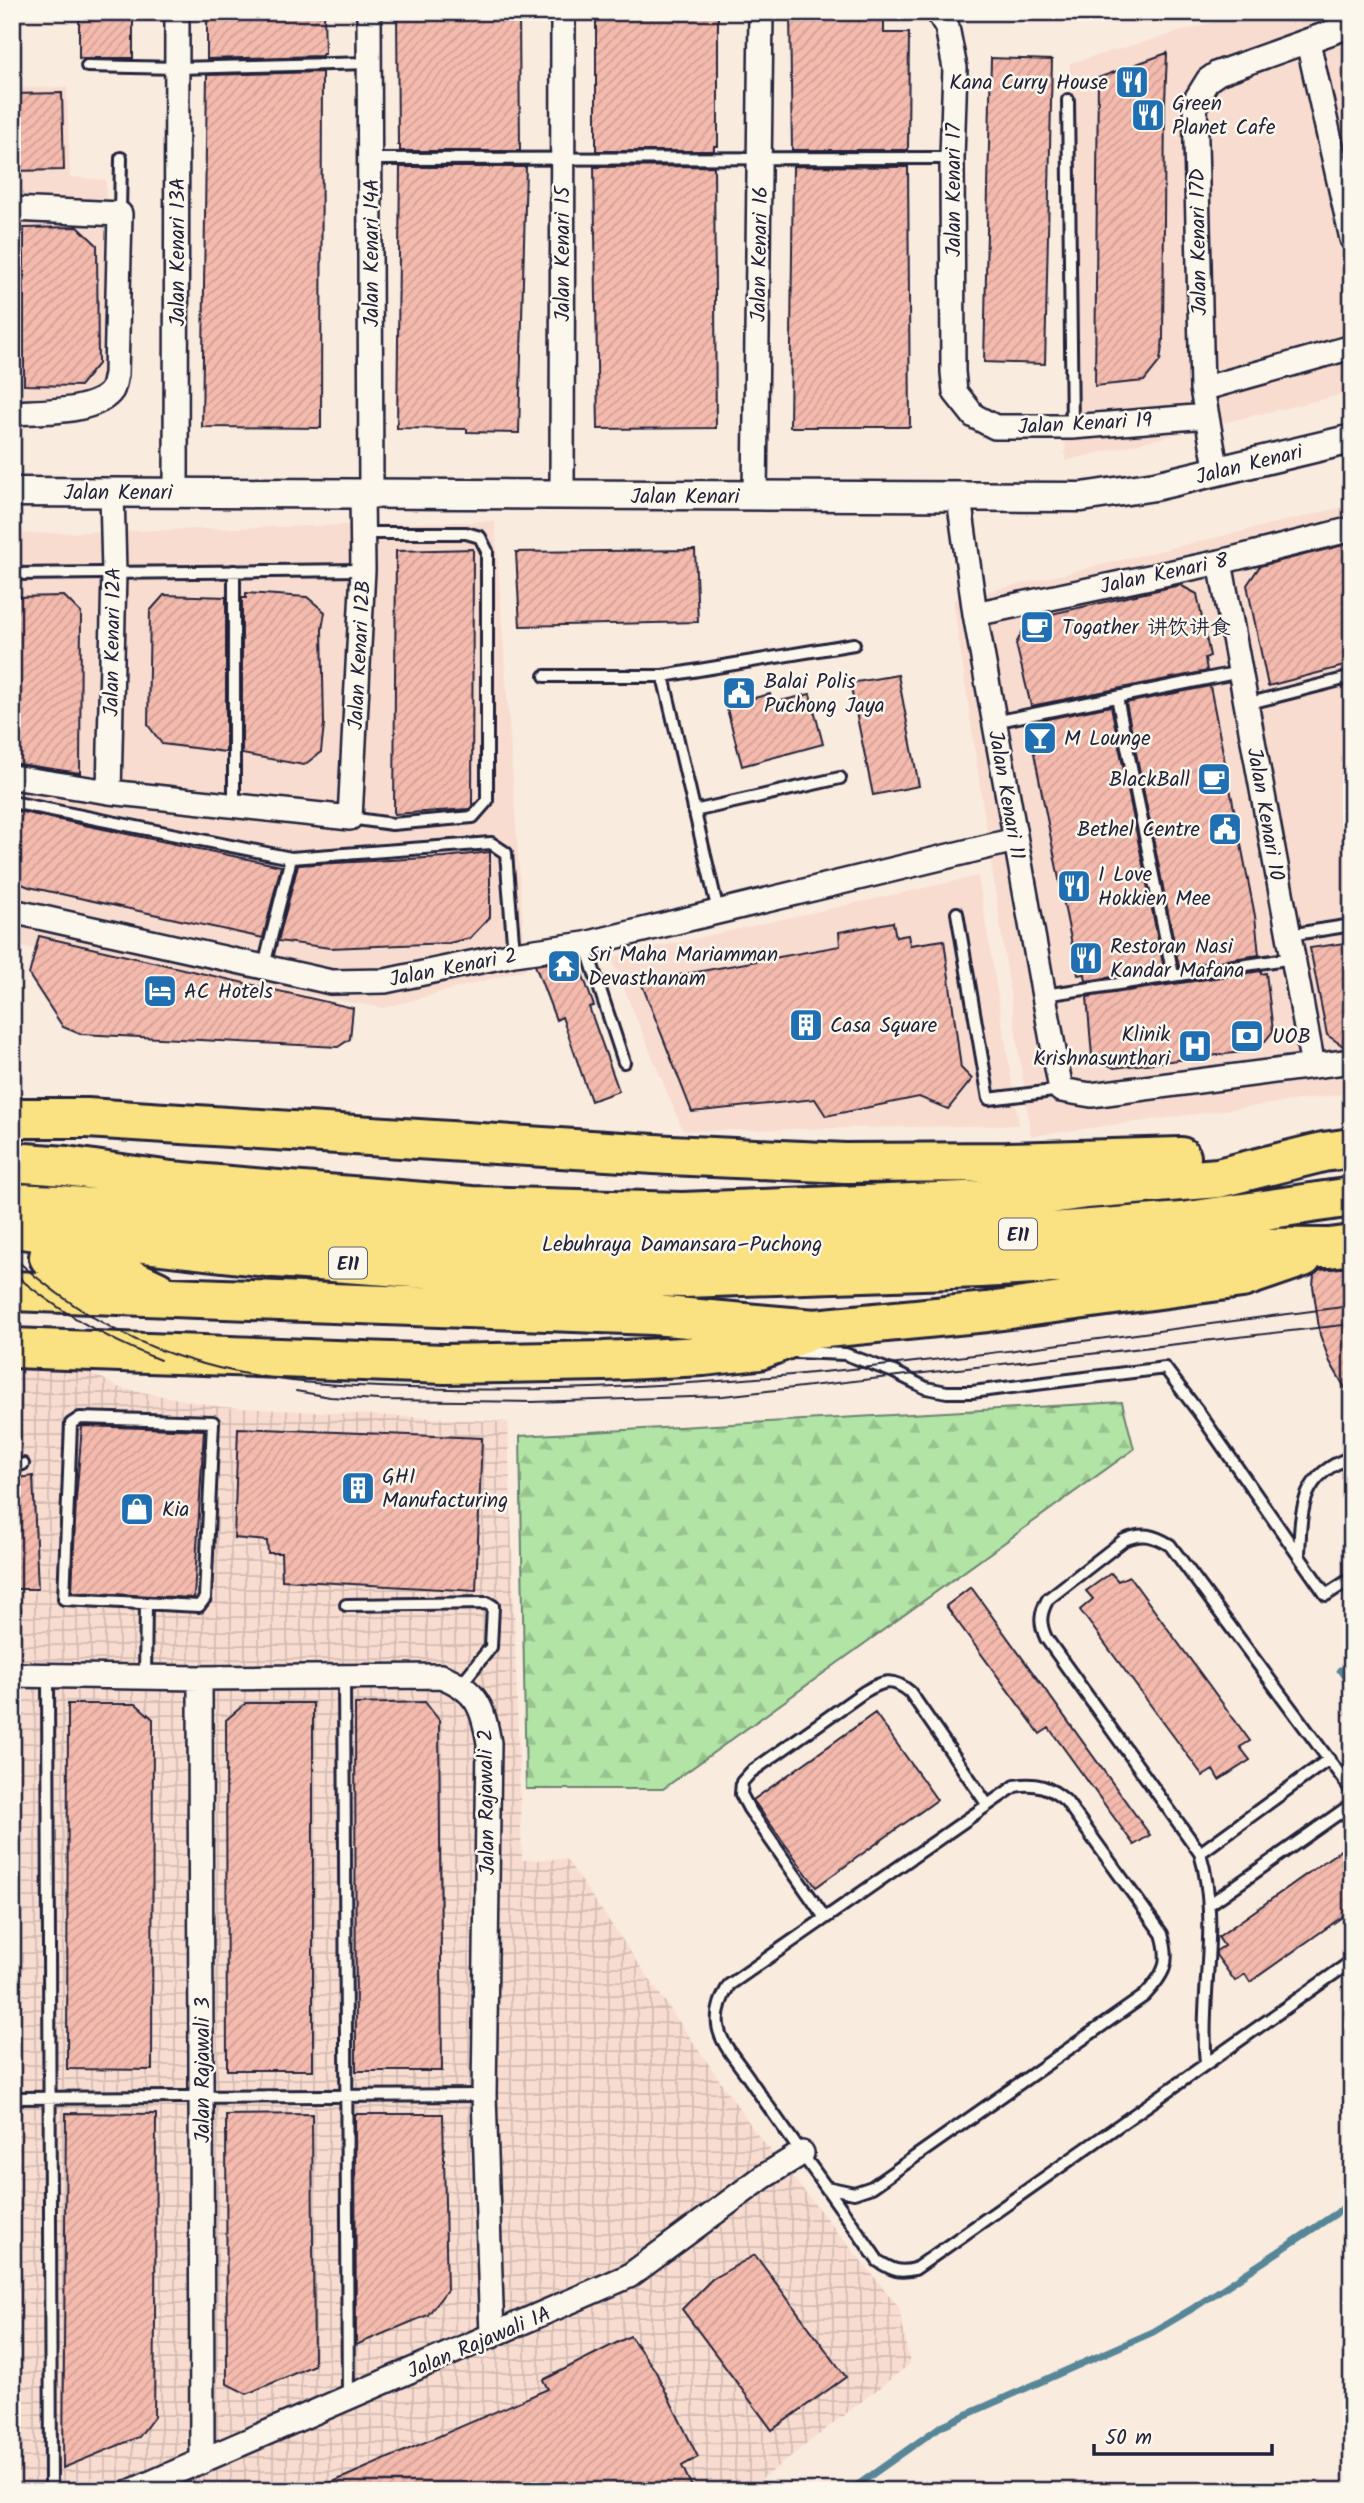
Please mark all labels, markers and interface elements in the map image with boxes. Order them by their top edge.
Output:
restaurant icon: Kana Curry House [1113,63,1151,101]
place label: Kana Curry House [949,67,1109,100]
place label: Green Planet Cafe [1172,88,1276,145]
restaurant icon: Green Planet Cafe [1129,96,1167,134]
street label: Jalan Kenari 17 [938,122,971,257]
street label: Jalan Kenari 17D [1182,168,1217,316]
street label: Jalan Kenari 13A [162,178,195,326]
street label: Jalan Kenari 14A [356,179,389,327]
street label: Jalan Kenari 15 [547,185,580,322]
street label: Jalan Kenari 16 [743,186,778,322]
street label: Jalan Kenari 19 [1017,405,1153,444]
street label: Jalan Kenari [1192,436,1307,495]
street label: Jalan Kenari [63,477,174,510]
street label: Jalan Kenari [630,481,741,514]
street label: Jalan Kenari 8 [1097,545,1232,604]
street label: Jalan Kenari 12A [96,567,131,717]
street label: Jalan Kenari 12B [340,579,381,731]
cafe icon: Togather 讲饮讲食 [1018,608,1056,646]
place label: Togather 讲饮讲食 [1062,612,1231,645]
place label: Balai Polis Puchong Jaya [764,666,885,723]
public building icon: Balai Polis Puchong Jaya [720,674,758,712]
bar icon: M Lounge [1021,719,1059,757]
place label: M Lounge [1064,723,1151,756]
street label: Jalan Kenari 11 [978,728,1033,863]
street label: Jalan Kenari 10 [1237,745,1292,883]
cafe icon: BlackBall [1195,760,1233,798]
place label: BlackBall [1109,764,1190,797]
public building icon: Bethel Centre [1206,810,1244,848]
place label: Bethel Centre [1077,814,1201,847]
place label: I Love Hokkien Mee [1098,859,1211,916]
restaurant icon: I Love Hokkien Mee [1055,867,1093,905]
place label: Restoran Nasi Kandar Mafana [1110,931,1244,988]
place label: Sri Maha Mariamman Devasthanam [588,939,778,996]
restaurant icon: Restoran Nasi Kandar Mafana [1067,939,1105,977]
street label: Jalan Kenari 2 [386,940,520,997]
temple icon: Sri Maha Mariamman Devasthanam [545,947,583,985]
hotel icon: AC Hotels [141,972,179,1010]
place label: AC Hotels [184,976,273,1009]
building icon: Casa Square [787,1006,825,1044]
place label: Casa Square [830,1010,938,1043]
bank icon: UOB [1228,1017,1266,1055]
place label: Klinik Krishnasunthari [1033,1019,1171,1076]
place label: UOB [1272,1021,1311,1054]
hospital icon: Klinik Krishnasunthari [1176,1027,1214,1065]
road number: E11 [999,1218,1037,1250]
street label: Lebuhraya Damansara–Puchong [542,1229,822,1262]
road number: E11 [329,1247,367,1278]
place label: GHI Manufacturing [382,1461,508,1518]
building icon: GHI Manufacturing [339,1469,377,1507]
shop icon: Kia [118,1490,156,1528]
place label: Kia [162,1494,189,1527]
street label: Jalan Rajawali 2 [470,1729,505,1875]
street label: Jalan Rajawali 3 [187,1997,220,2143]
street label: Jalan Rajawali 1A [402,2298,557,2389]
scale bar [1094,2412,1273,2456]
text: 50 m [1105,2422,1152,2455]

